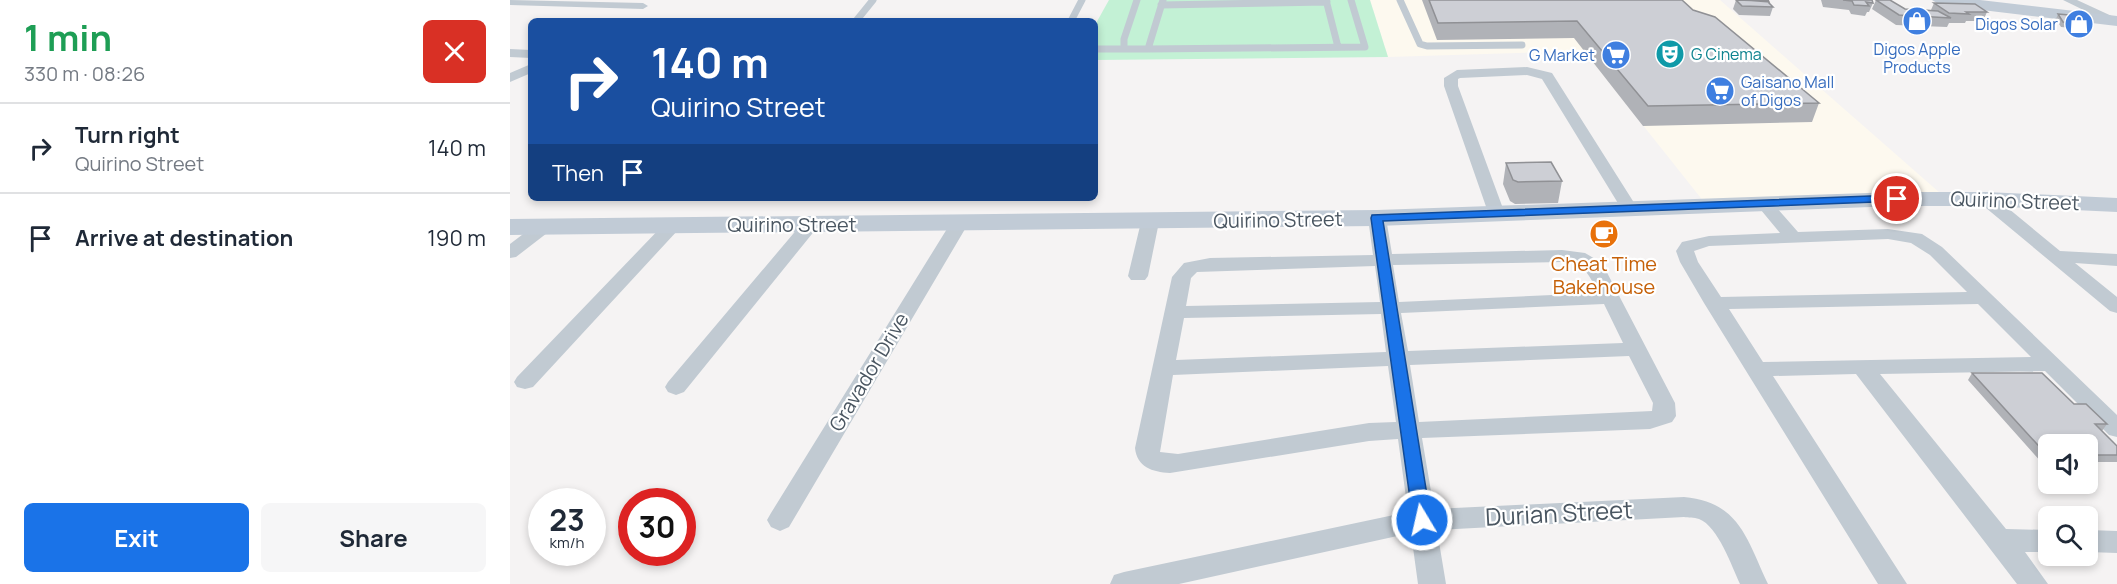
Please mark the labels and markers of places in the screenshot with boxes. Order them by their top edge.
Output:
shop icon: Digos Apple Products [1901,5,1933,37]
shop icon: Digos Solar [2063,8,2095,40]
place label: Digos Solar [1975,13,2058,35]
theatre icon: G Cinema [1654,38,1686,70]
place label: Digos Apple Products [1873,38,1961,78]
supermarket icon: G Market [1600,39,1632,71]
place label: G Cinema [1691,43,1762,65]
place label: G Market [1529,44,1595,66]
place label: Gaisano Mall of Digos [1741,71,1834,111]
supermarket icon: Gaisano Mall of Digos [1704,75,1736,107]
pin [1871,173,1922,224]
cafe icon: Cheat Time Bakehouse [1588,218,1620,250]
place label: Cheat Time Bakehouse [1551,250,1657,300]

